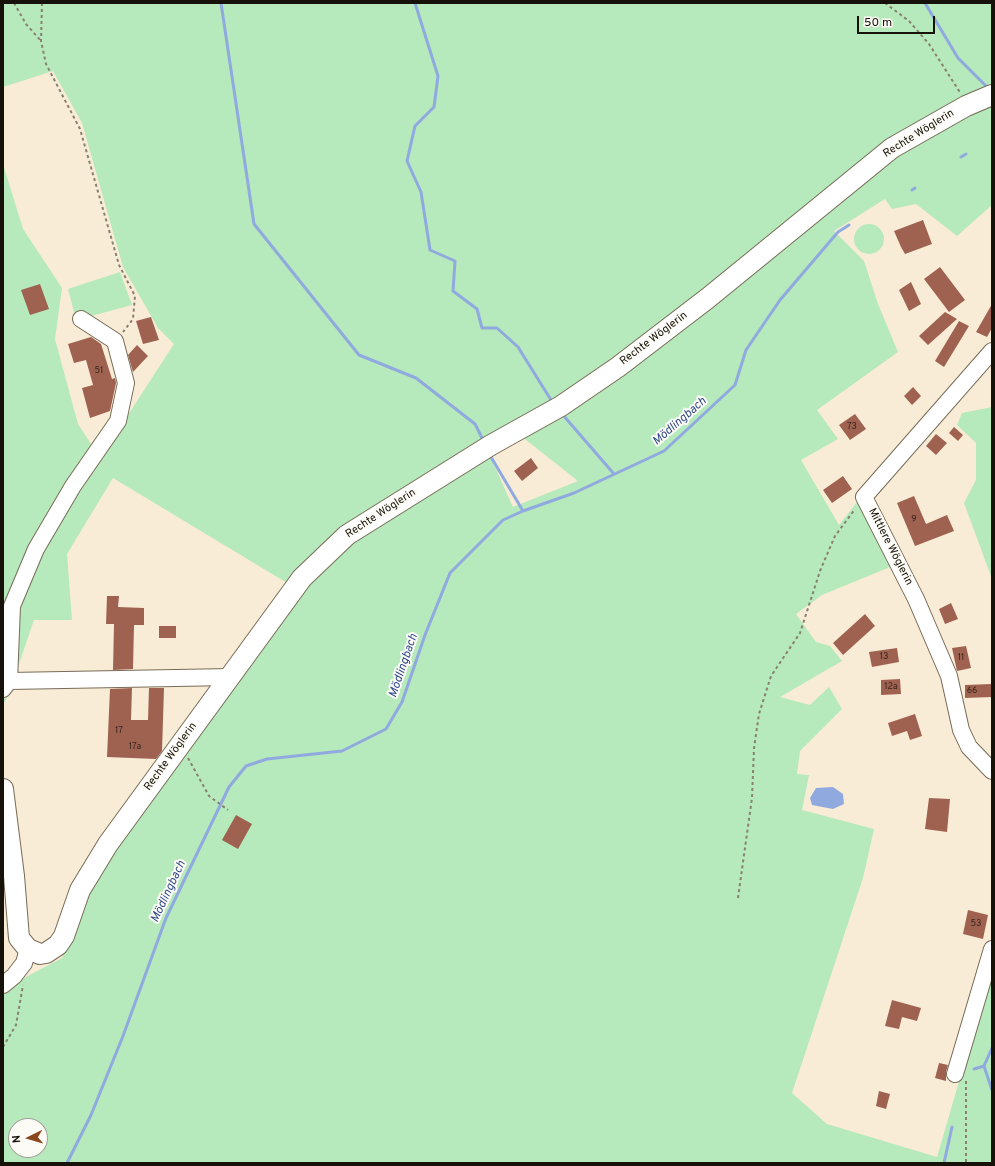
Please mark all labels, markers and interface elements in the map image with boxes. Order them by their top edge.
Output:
scale bar [859,8,937,34]
text: 50 m [864,15,892,31]
street label: Rechte Wöglerin [881,107,957,161]
street label: Rechte Wöglerin [618,309,690,369]
house number: 51 [95,366,103,376]
water label: Mödlingbach [650,395,710,449]
house number: 73 [847,422,857,432]
street label: Rechte Wöglerin [343,486,419,542]
street label: Mittlere Wöglerin [865,506,915,588]
house number: 9 [911,515,917,525]
water label: Mödlingbach [386,632,422,700]
house number: 13 [880,652,888,662]
house number: 11 [958,653,964,663]
house number: 12a [884,682,898,692]
house number: 66 [967,686,977,696]
street label: Rechte Wöglerin [142,720,200,794]
house number: 17 [115,726,123,736]
house number: 17a [129,742,141,752]
water label: Mödlingbach [148,859,190,925]
house number: 53 [970,919,982,929]
north arrow [8,1118,48,1158]
text: N [10,1134,24,1144]

